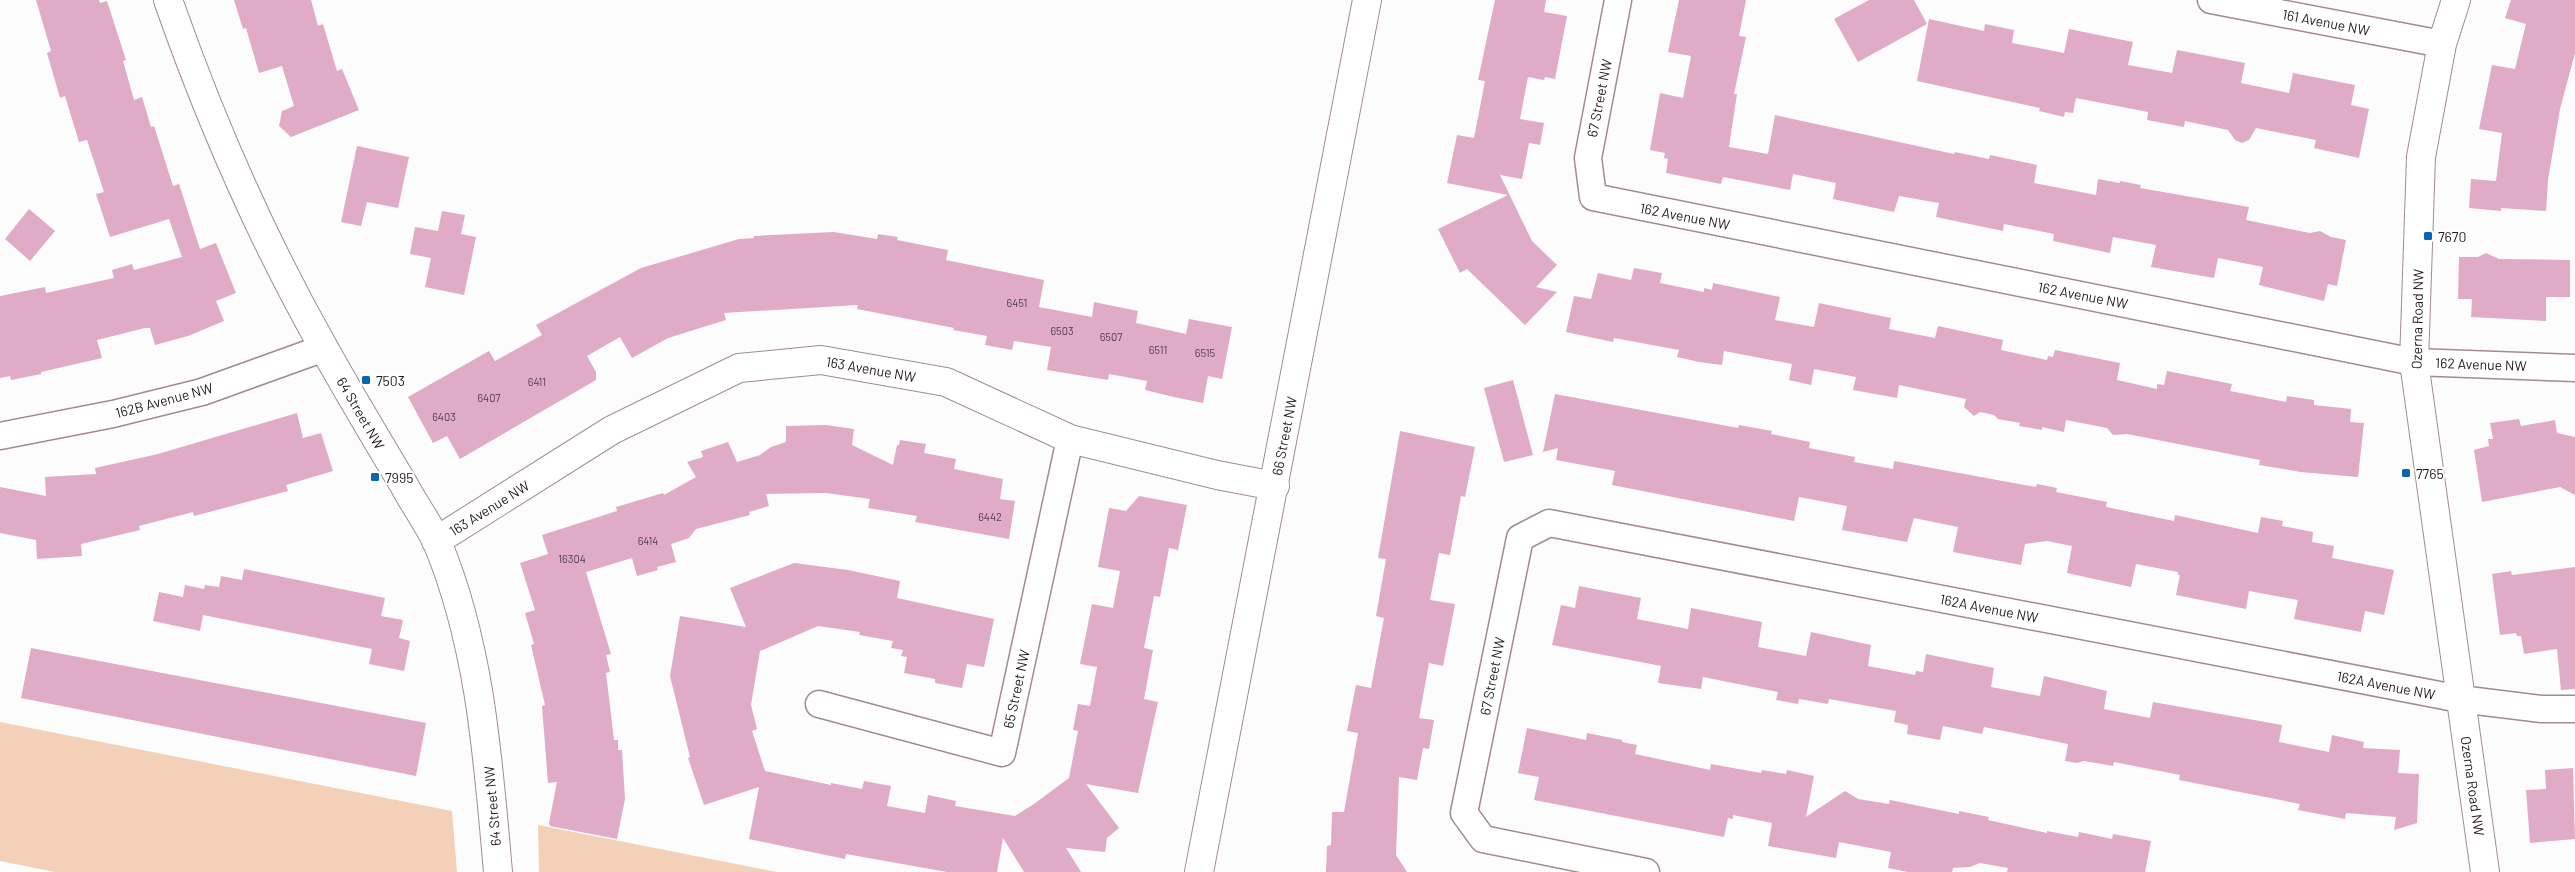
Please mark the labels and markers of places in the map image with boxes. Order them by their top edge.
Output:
place label: 7670 [2438,228,2466,245]
marker: 7670 [2422,230,2434,242]
place label: 7503 [376,372,405,389]
marker: 7503 [360,374,372,386]
place label: 7765 [2416,465,2444,482]
marker: 7765 [2400,467,2412,479]
place label: 7995 [385,469,413,486]
marker: 7995 [369,471,381,483]

